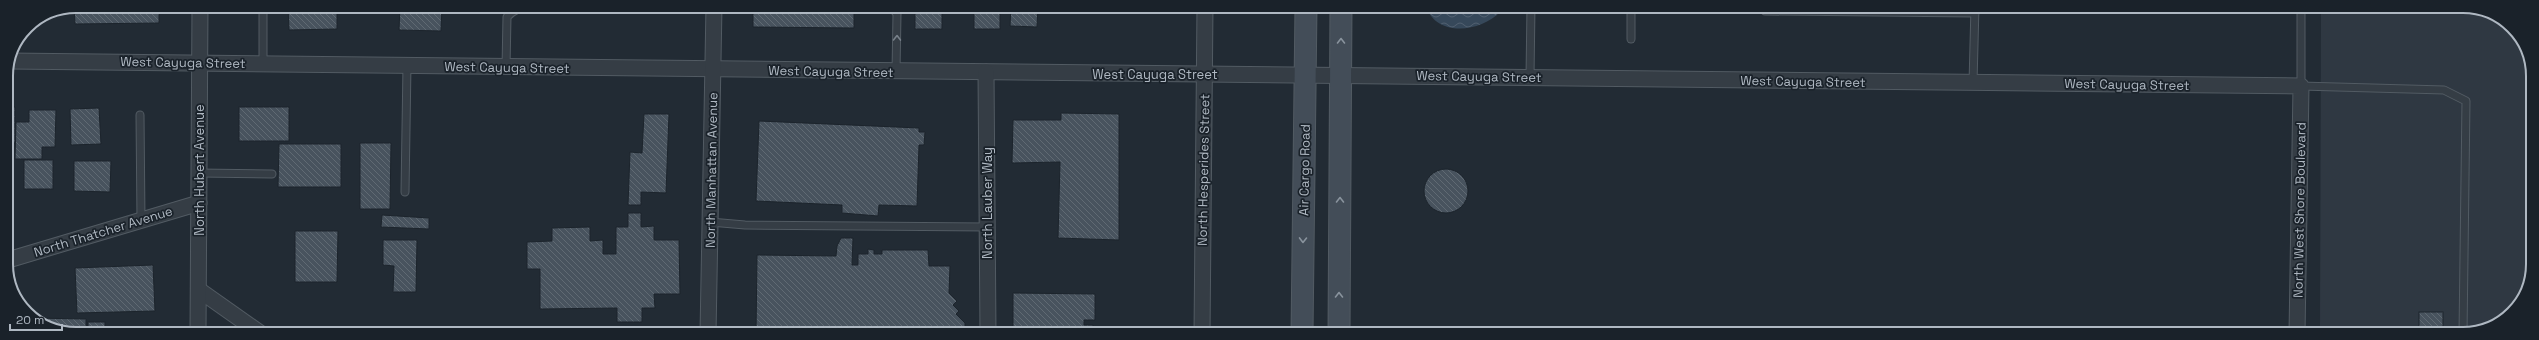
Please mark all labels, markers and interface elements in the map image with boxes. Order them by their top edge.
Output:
one-way arrow [893,35,901,41]
one-way arrow [1337,38,1345,44]
street label: West Cayuga Street [120,53,246,72]
street label: West Cayuga Street [444,58,570,77]
street label: West Cayuga Street [768,62,894,81]
street label: West Cayuga Street [1092,66,1218,83]
street label: West Cayuga Street [1416,67,1542,86]
street label: West Cayuga Street [1740,72,1866,91]
street label: West Cayuga Street [2064,75,2190,94]
street label: North Manhattan Avenue [702,92,721,248]
street label: North Hesperides Street [1194,94,1213,246]
street label: North Hubert Avenue [191,104,208,236]
street label: North West Shore Boulevard [2289,122,2310,298]
street label: Air Cargo Road [1295,124,1314,216]
street label: North Lauber Way [979,147,996,259]
one-way arrow [1336,197,1344,203]
street label: North Thatcher Avenue [32,202,175,261]
one-way arrow [1299,237,1307,243]
one-way arrow [1335,292,1343,298]
scale bar [10,306,62,332]
text: 20 m [16,312,44,328]

